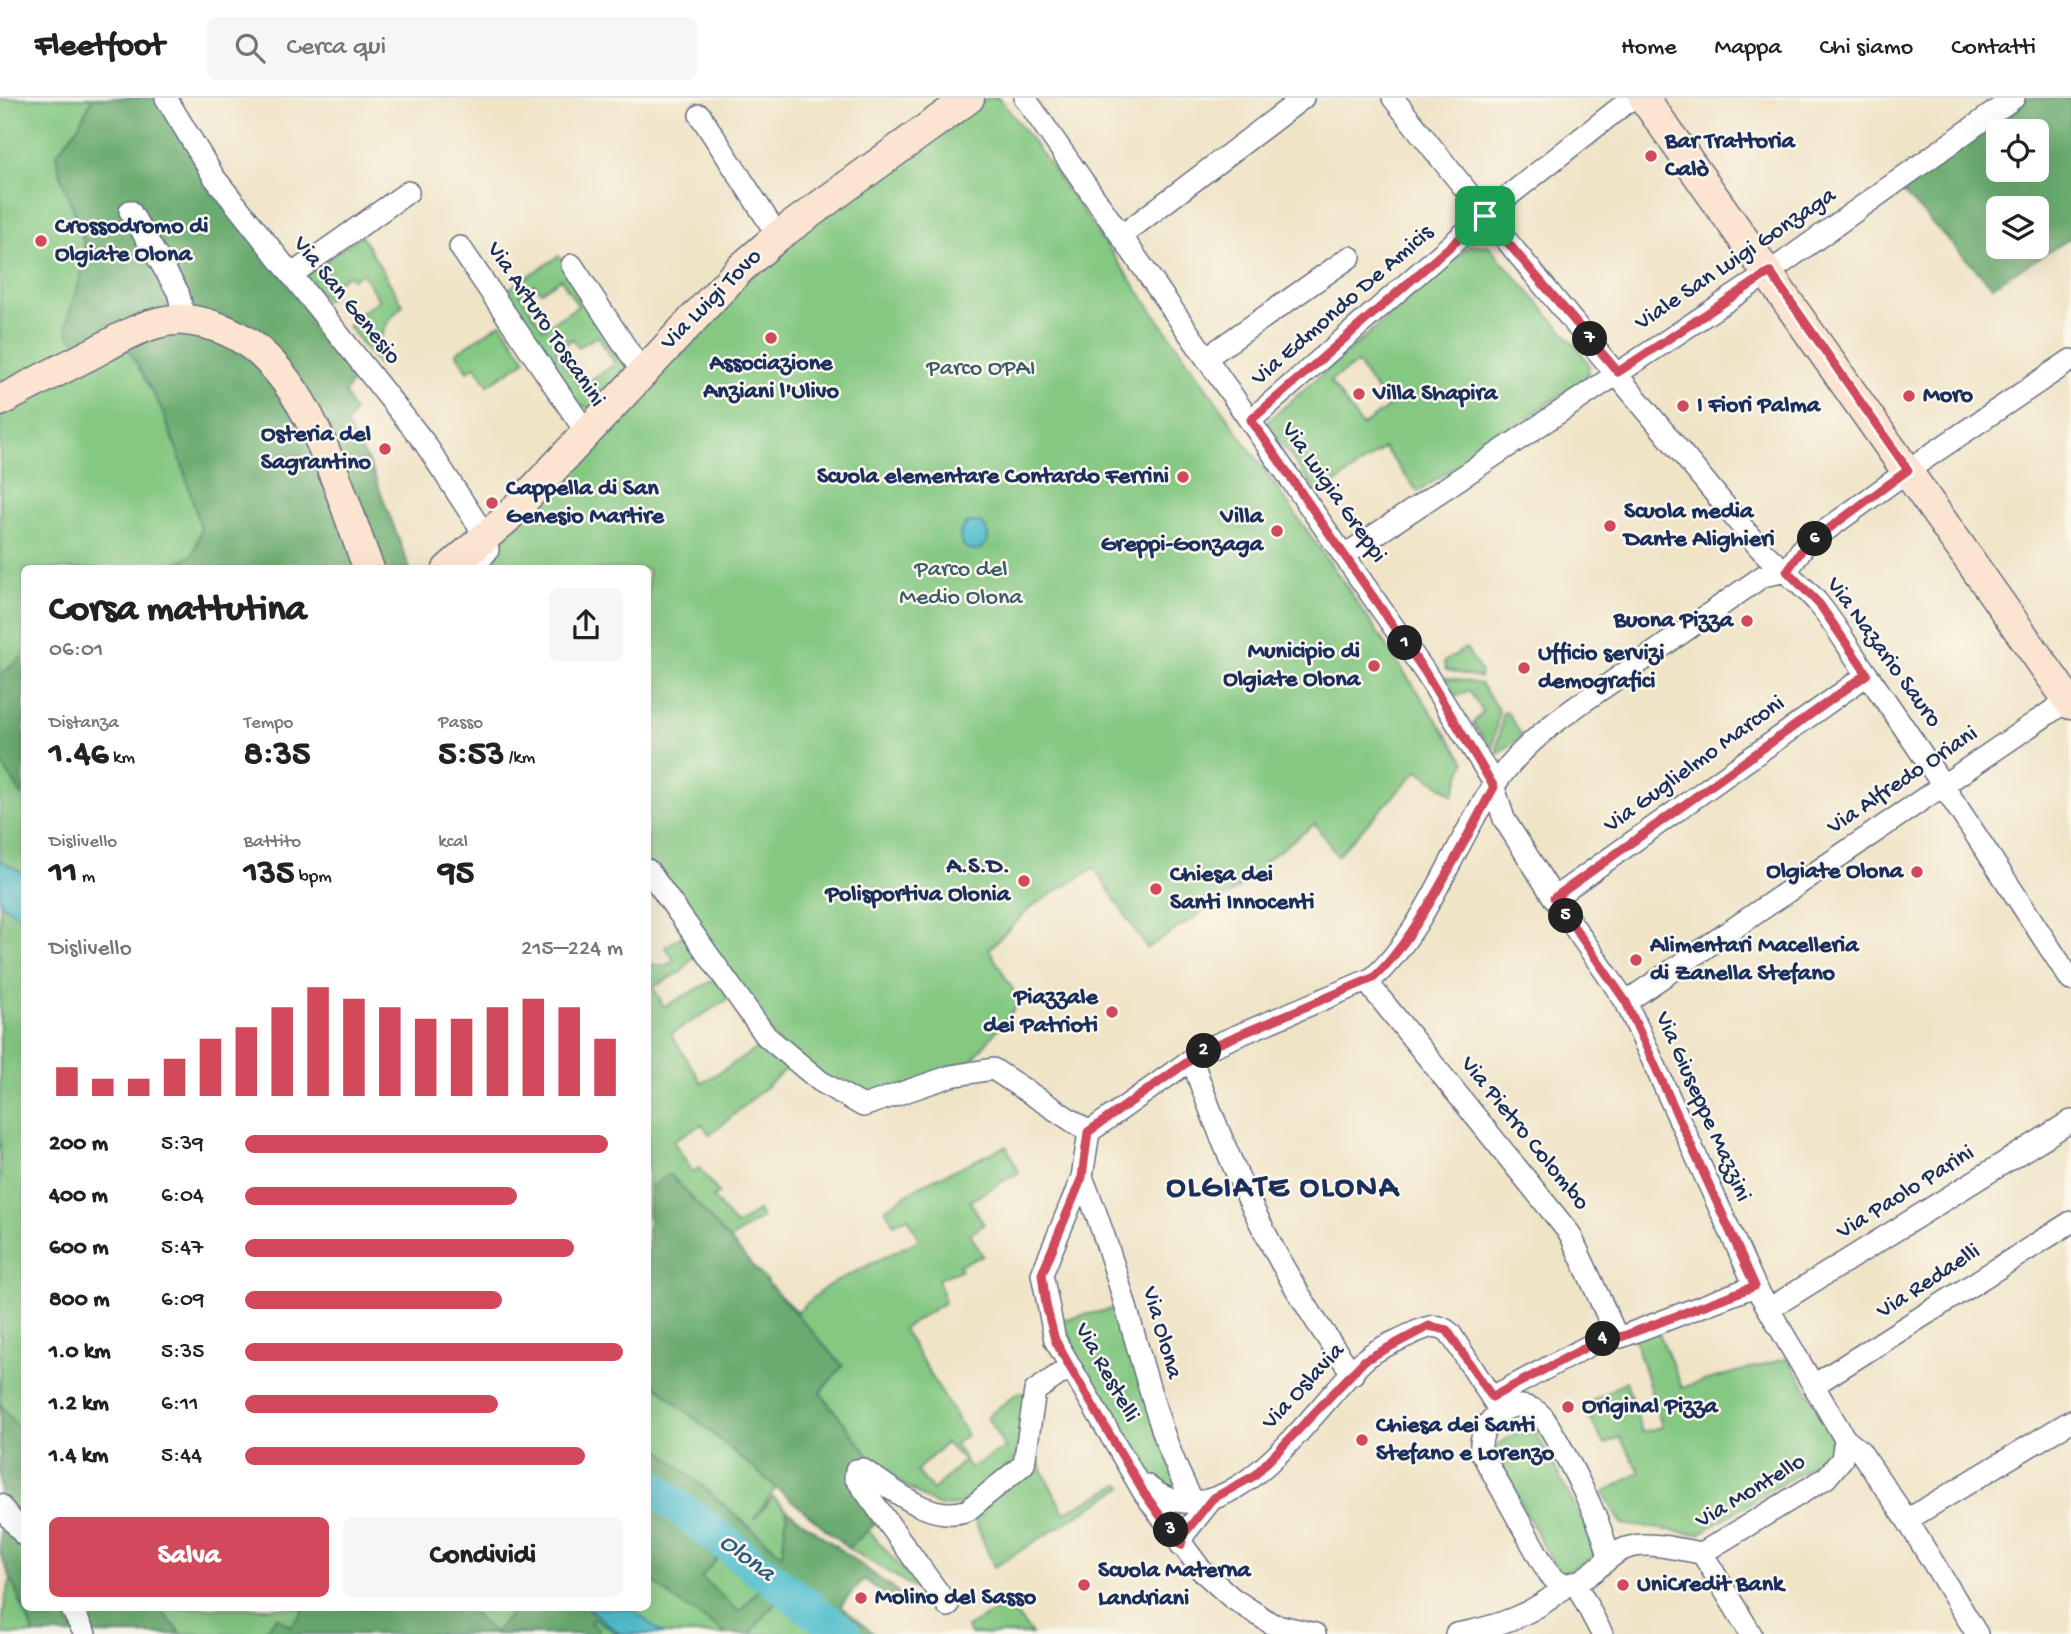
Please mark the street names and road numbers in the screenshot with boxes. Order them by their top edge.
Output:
street label: Viale San Luigi Gonzaga [1629,181,1843,339]
street label: Via Edmondo De Amicis [1245,218,1441,394]
street label: Via San Genesio [285,230,407,371]
street label: Via Arturo Toscanini [478,236,611,413]
street label: Via Luigi Tovo [654,243,769,358]
street label: Via Luigia Greppi [1273,416,1392,569]
street label: Via Nazario Sauro [1818,571,1947,734]
street label: Via Guglielmo Marconi [1598,690,1791,841]
street label: Via Alfredo Oriani [1821,720,1984,843]
street label: Via Giuseppe Mazzini [1647,1007,1757,1207]
street label: Via Pietro Colombo [1452,1050,1595,1217]
street label: Via Paolo Parini [1831,1139,1980,1247]
street label: Via Redaelli [1871,1238,1986,1327]
street label: Via Olona [1134,1283,1188,1383]
street label: Via Restelli [1066,1317,1145,1428]
street label: Via Oslavia [1256,1337,1352,1437]
street label: Via Montello [1690,1448,1811,1537]

